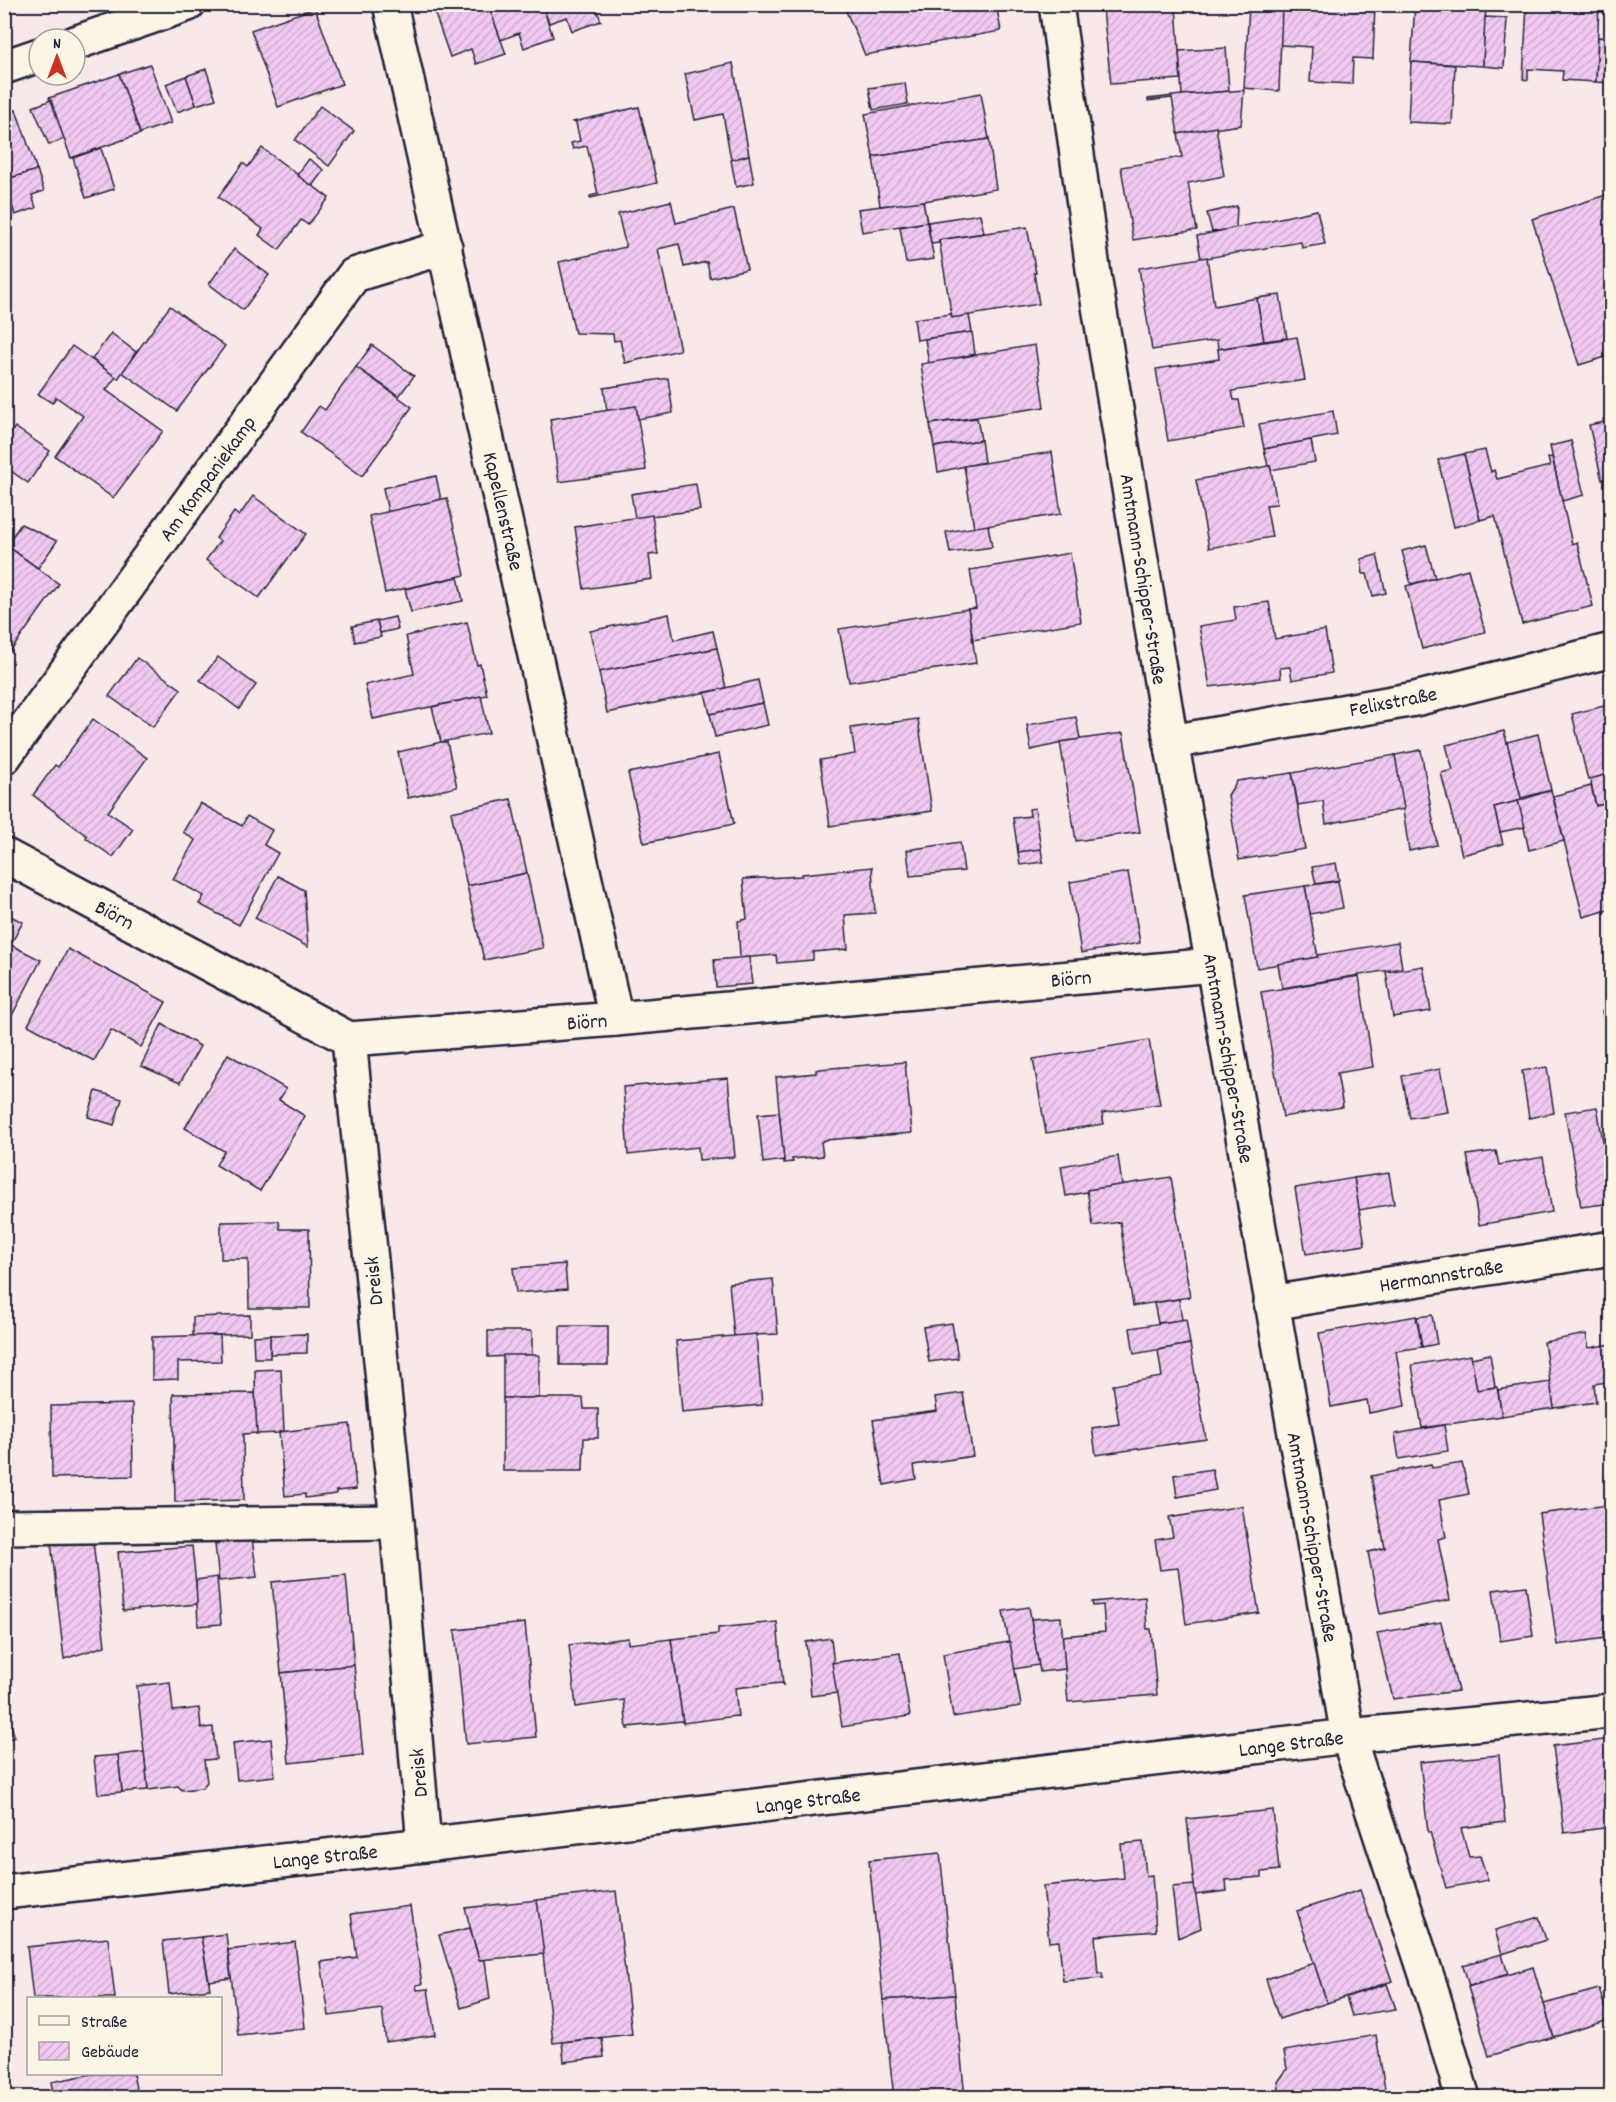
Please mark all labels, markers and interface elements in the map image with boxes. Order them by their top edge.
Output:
north arrow [27,27,87,87]
text: N [53,33,61,56]
street label: Am Kompaniekamp [153,411,265,549]
street label: Kapellenstraße [473,449,529,574]
street label: Amtmann-Schipper-Straße [1110,472,1173,687]
street label: Felixstraße [1347,681,1440,727]
street label: Biörn [89,894,139,939]
street label: Amtmann-Schipper-Straße [1193,951,1259,1166]
street label: Biörn [1050,964,1093,998]
street label: Biörn [566,1008,609,1040]
street label: Hermannstraße [1377,1253,1506,1303]
street label: Dreisk [358,1255,393,1307]
street label: Amtmann-Schipper-Straße [1277,1430,1343,1645]
street label: Lange Straße [1237,1725,1345,1767]
street label: Dreisk [404,1747,438,1799]
street label: Lange Straße [754,1782,862,1824]
street label: Lange Straße [271,1839,379,1879]
legend [27,1997,222,2075]
text: Straße [81,2011,127,2036]
text: Gebäude [81,2041,139,2066]

